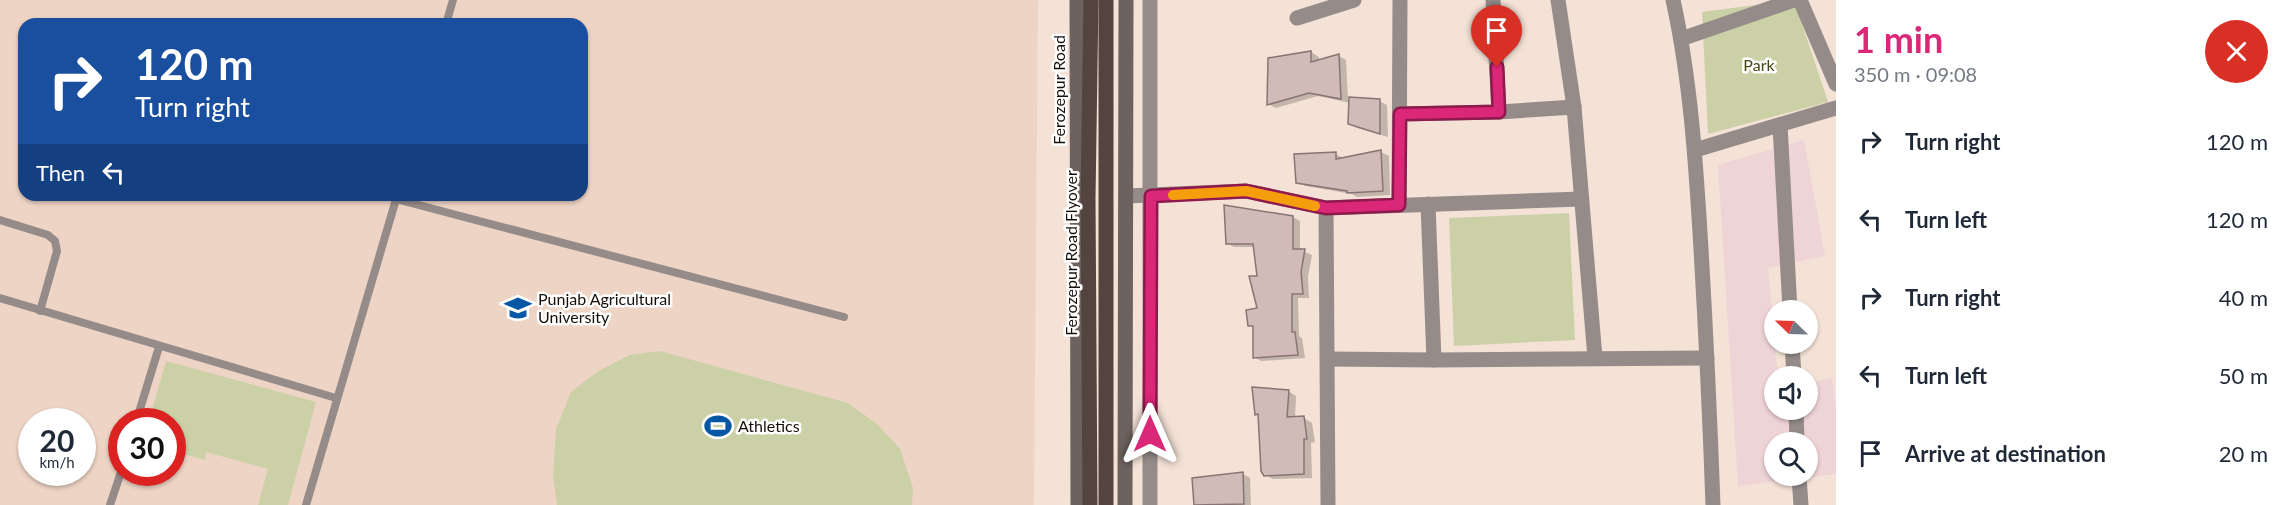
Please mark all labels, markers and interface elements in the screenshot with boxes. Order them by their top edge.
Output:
pin [1471,5,1522,67]
icon: arrive [1480,14,1513,47]
text: 1 min [1854,17,1943,61]
button: close [2205,20,2268,83]
street label: Ferozepur Road [1049,35,1068,145]
text: 120 m [135,39,253,89]
icon: right [36,42,114,120]
park label: Park [1743,55,1775,74]
text: 350 m · 09:08 [1854,62,1977,86]
text: Turn right [135,90,250,123]
icon: right [1854,125,1887,158]
text: Turn right [1905,128,2000,155]
text: 120 m [2206,128,2268,155]
icon: left [97,156,130,189]
text: Then [36,159,85,186]
street label: Ferozepur Road Flyover [1061,170,1080,336]
icon: left [1854,203,1887,236]
text: Turn left [1905,206,1987,233]
text: 120 m [2206,206,2268,233]
icon: right [1854,281,1887,314]
text: Turn right [1905,284,2000,311]
text: 40 m [2219,284,2268,311]
place label: Punjab Agricultural University [538,289,671,326]
school or university icon: Punjab Agricultural University [503,293,533,323]
north arrow [1764,300,1818,354]
map controls [1764,300,1818,486]
icon: left [1854,359,1887,392]
text: Turn left [1905,362,1987,389]
text: 50 m [2219,362,2268,389]
button: sound [1764,366,1818,420]
position arrow [1118,402,1182,466]
speed limit sign: 30 [108,408,186,486]
sports icon: Athletics [703,411,733,441]
place label: Athletics [738,416,800,435]
text: 20 [40,422,74,458]
button: search [1764,432,1818,486]
icon: arrive [1854,437,1887,470]
text: Arrive at destination [1905,440,2106,467]
text: 20 m [2219,440,2268,467]
text: km/h [39,453,75,471]

